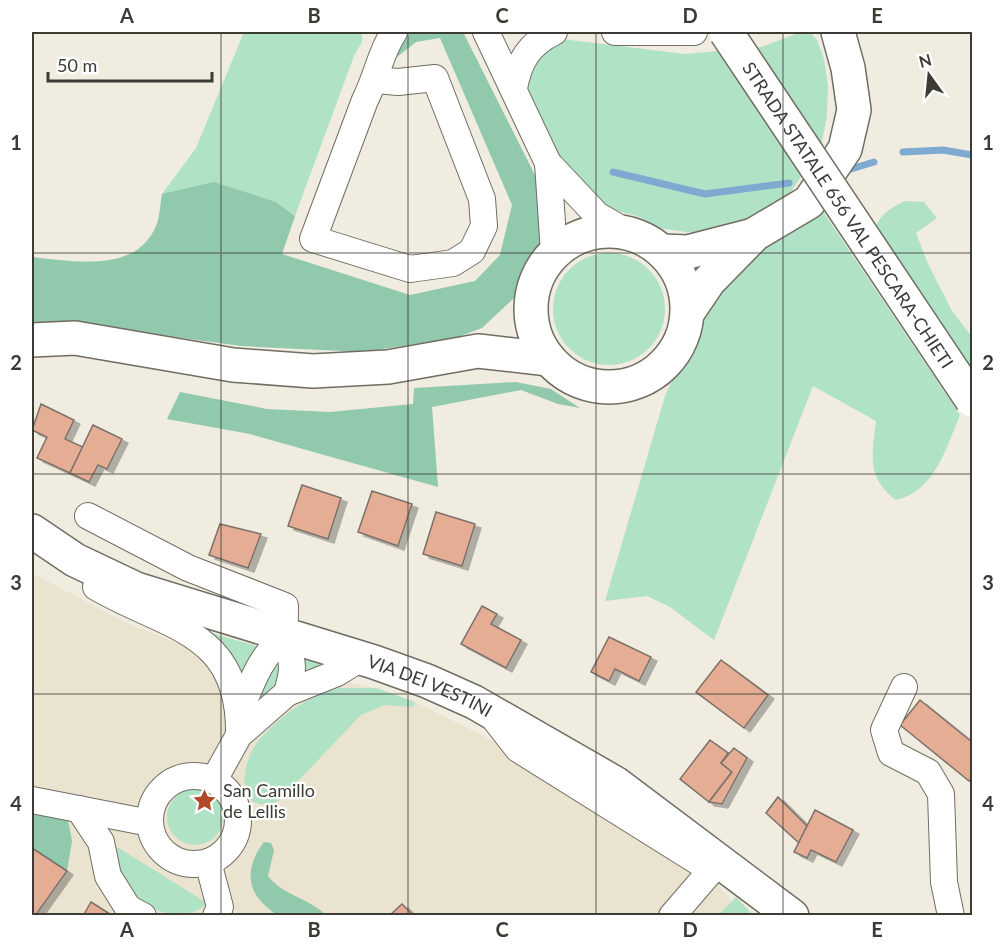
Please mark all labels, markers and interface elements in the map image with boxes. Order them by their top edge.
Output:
text: A [119,3,134,27]
text: B [307,3,321,27]
text: C [495,3,509,27]
text: D [682,3,698,27]
text: E [871,3,883,27]
scale bar [48,45,212,83]
north arrow [899,45,959,105]
text: N [917,49,933,71]
text: 50 m [57,54,97,76]
street label: STRADA STATALE 656 VAL PESCARA-CHIETI [738,58,958,372]
text: 1 [10,130,22,154]
text: 1 [982,130,994,154]
text: 2 [10,350,22,374]
text: 2 [982,350,994,374]
text: 3 [10,570,22,594]
text: 3 [982,570,994,594]
street label: VIA DEI VESTINI [365,650,496,721]
place label: San Camillo de Lellis [223,779,315,822]
place icon: San Camillo de Lellis [192,787,218,813]
text: 4 [10,791,22,815]
text: 4 [982,791,994,815]
text: A [119,917,134,941]
text: B [307,917,321,941]
text: C [495,917,509,941]
text: D [682,917,698,941]
text: E [871,917,883,941]

